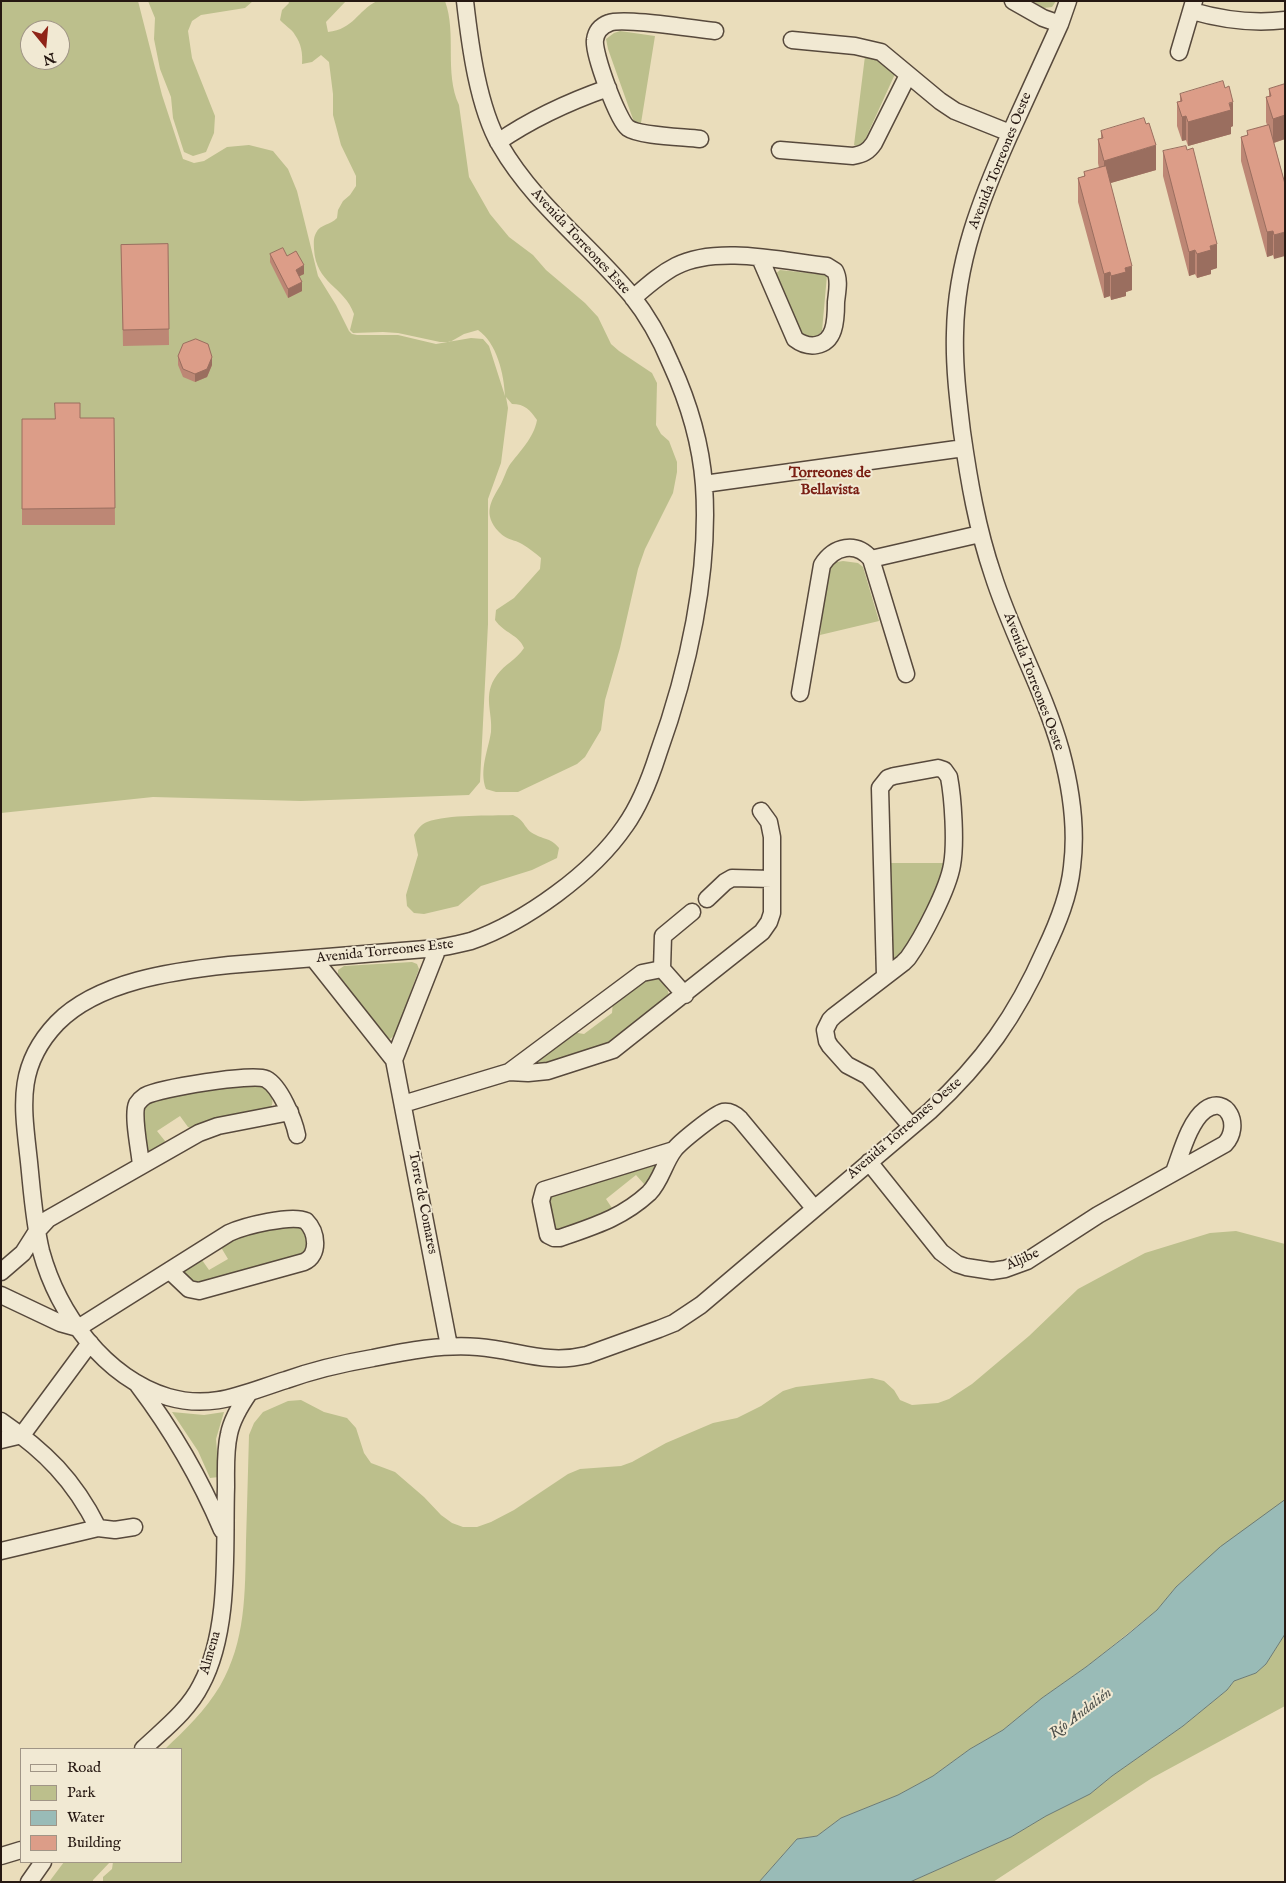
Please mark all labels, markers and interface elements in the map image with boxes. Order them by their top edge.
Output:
north arrow [20,20,70,70]
text: N [41,48,58,69]
street label: Avenida Torreones Oeste [966,90,1036,232]
street label: Avenida Torreones Este [527,186,633,298]
district label: Torreones de Bellavista [789,465,871,500]
street label: Avenida Torreones Oeste [999,611,1067,753]
street label: Avenida Torreones Este [316,936,454,968]
street label: Avenida Torreones Oeste [844,1075,966,1183]
street label: Torre de Comares [404,1150,440,1256]
street label: Aljibe [1004,1245,1042,1275]
street label: Almena [197,1630,225,1676]
water label: Río Andalién [1046,1685,1116,1743]
legend [20,1748,182,1863]
text: Road [67,1758,101,1777]
text: Park [67,1783,96,1802]
text: Water [67,1808,104,1827]
text: Building [67,1833,121,1852]

